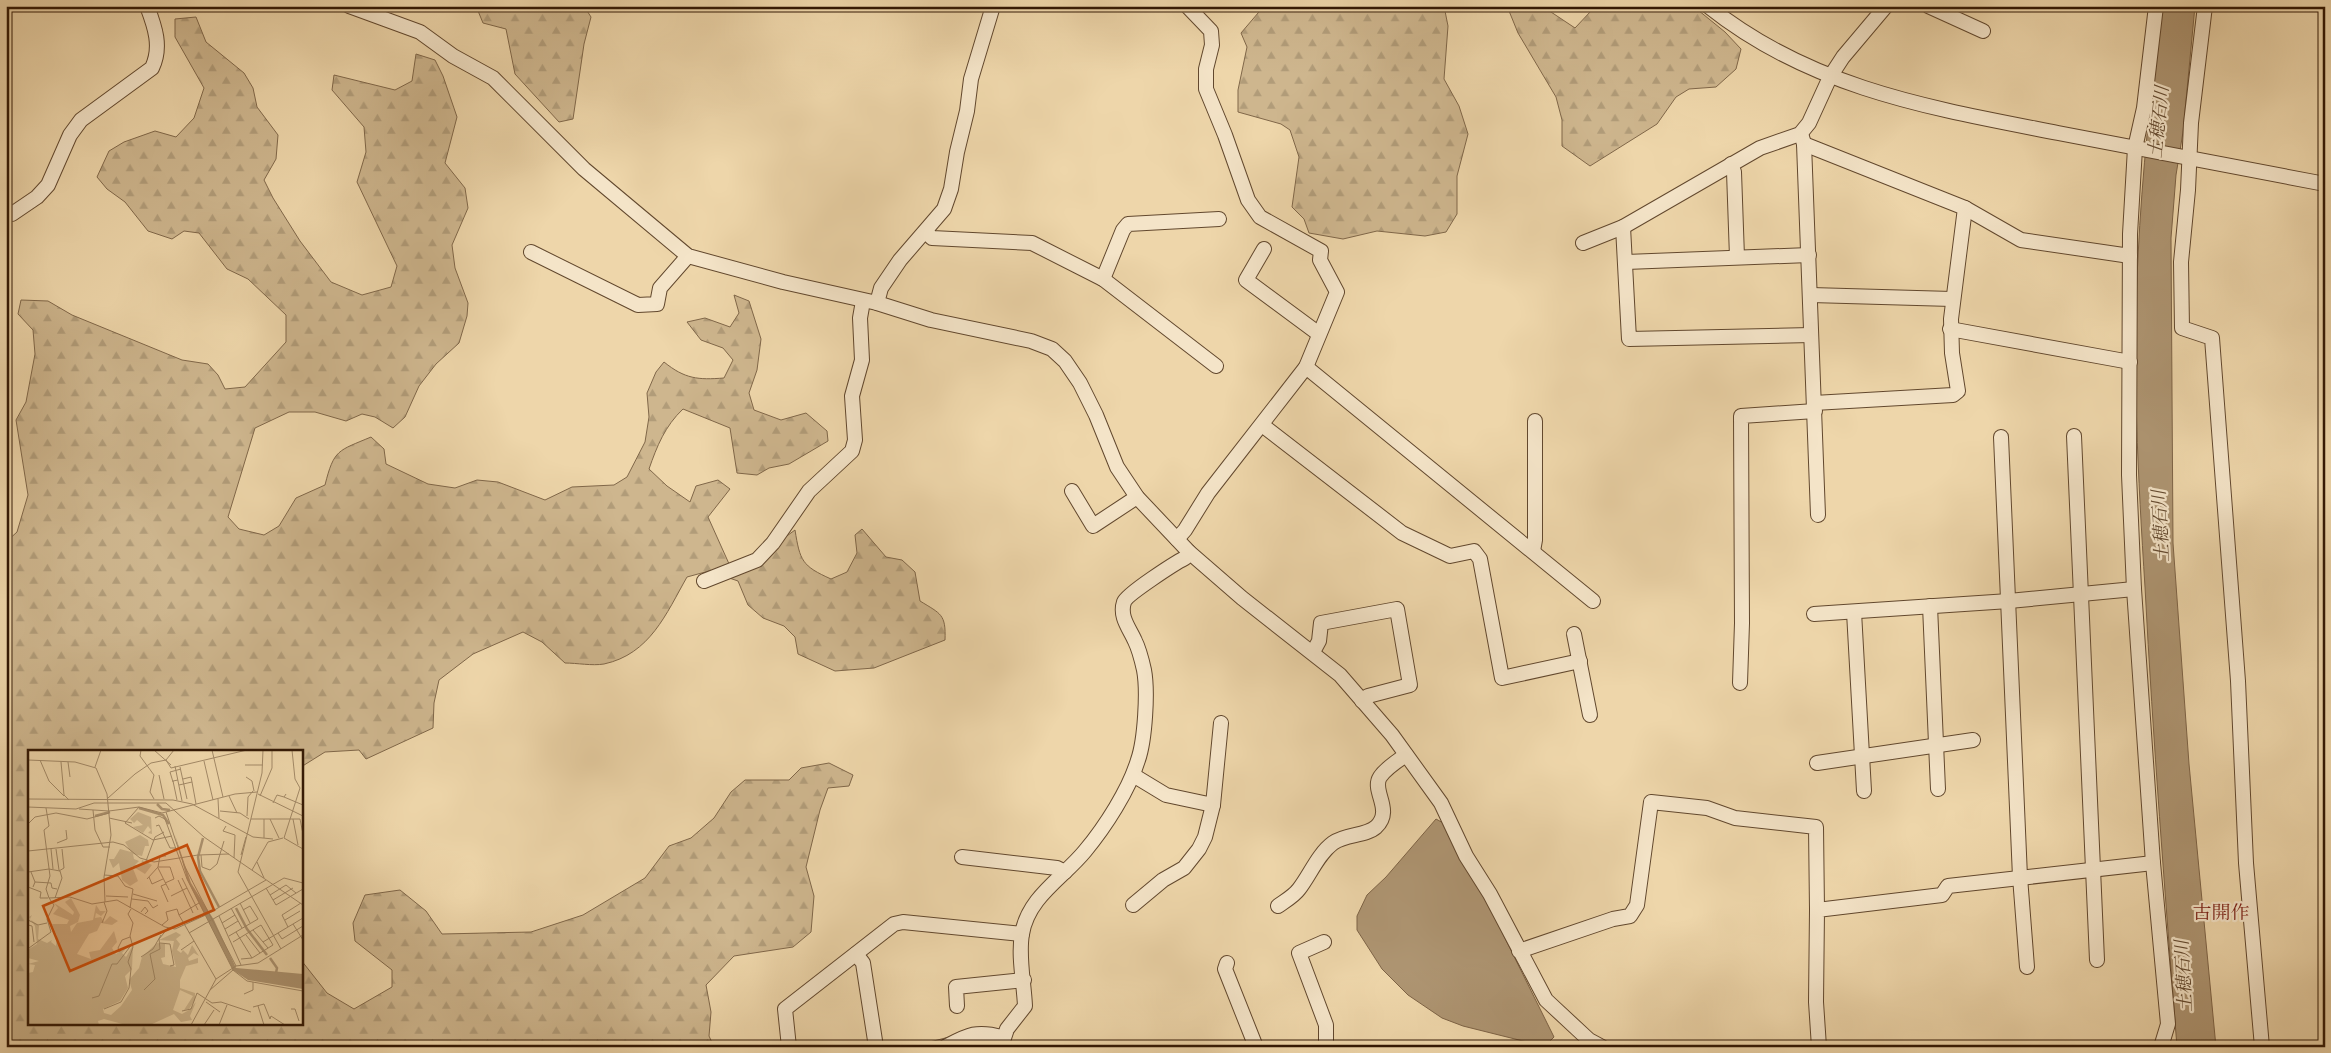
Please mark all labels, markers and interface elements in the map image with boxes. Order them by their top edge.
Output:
water label: 土穂石川 [2144,83,2174,159]
water label: 土穂石川 [2148,487,2174,563]
inset map [28,750,302,1026]
district label: 古開作 [2192,901,2250,925]
water label: 土穂石川 [2171,937,2197,1013]

